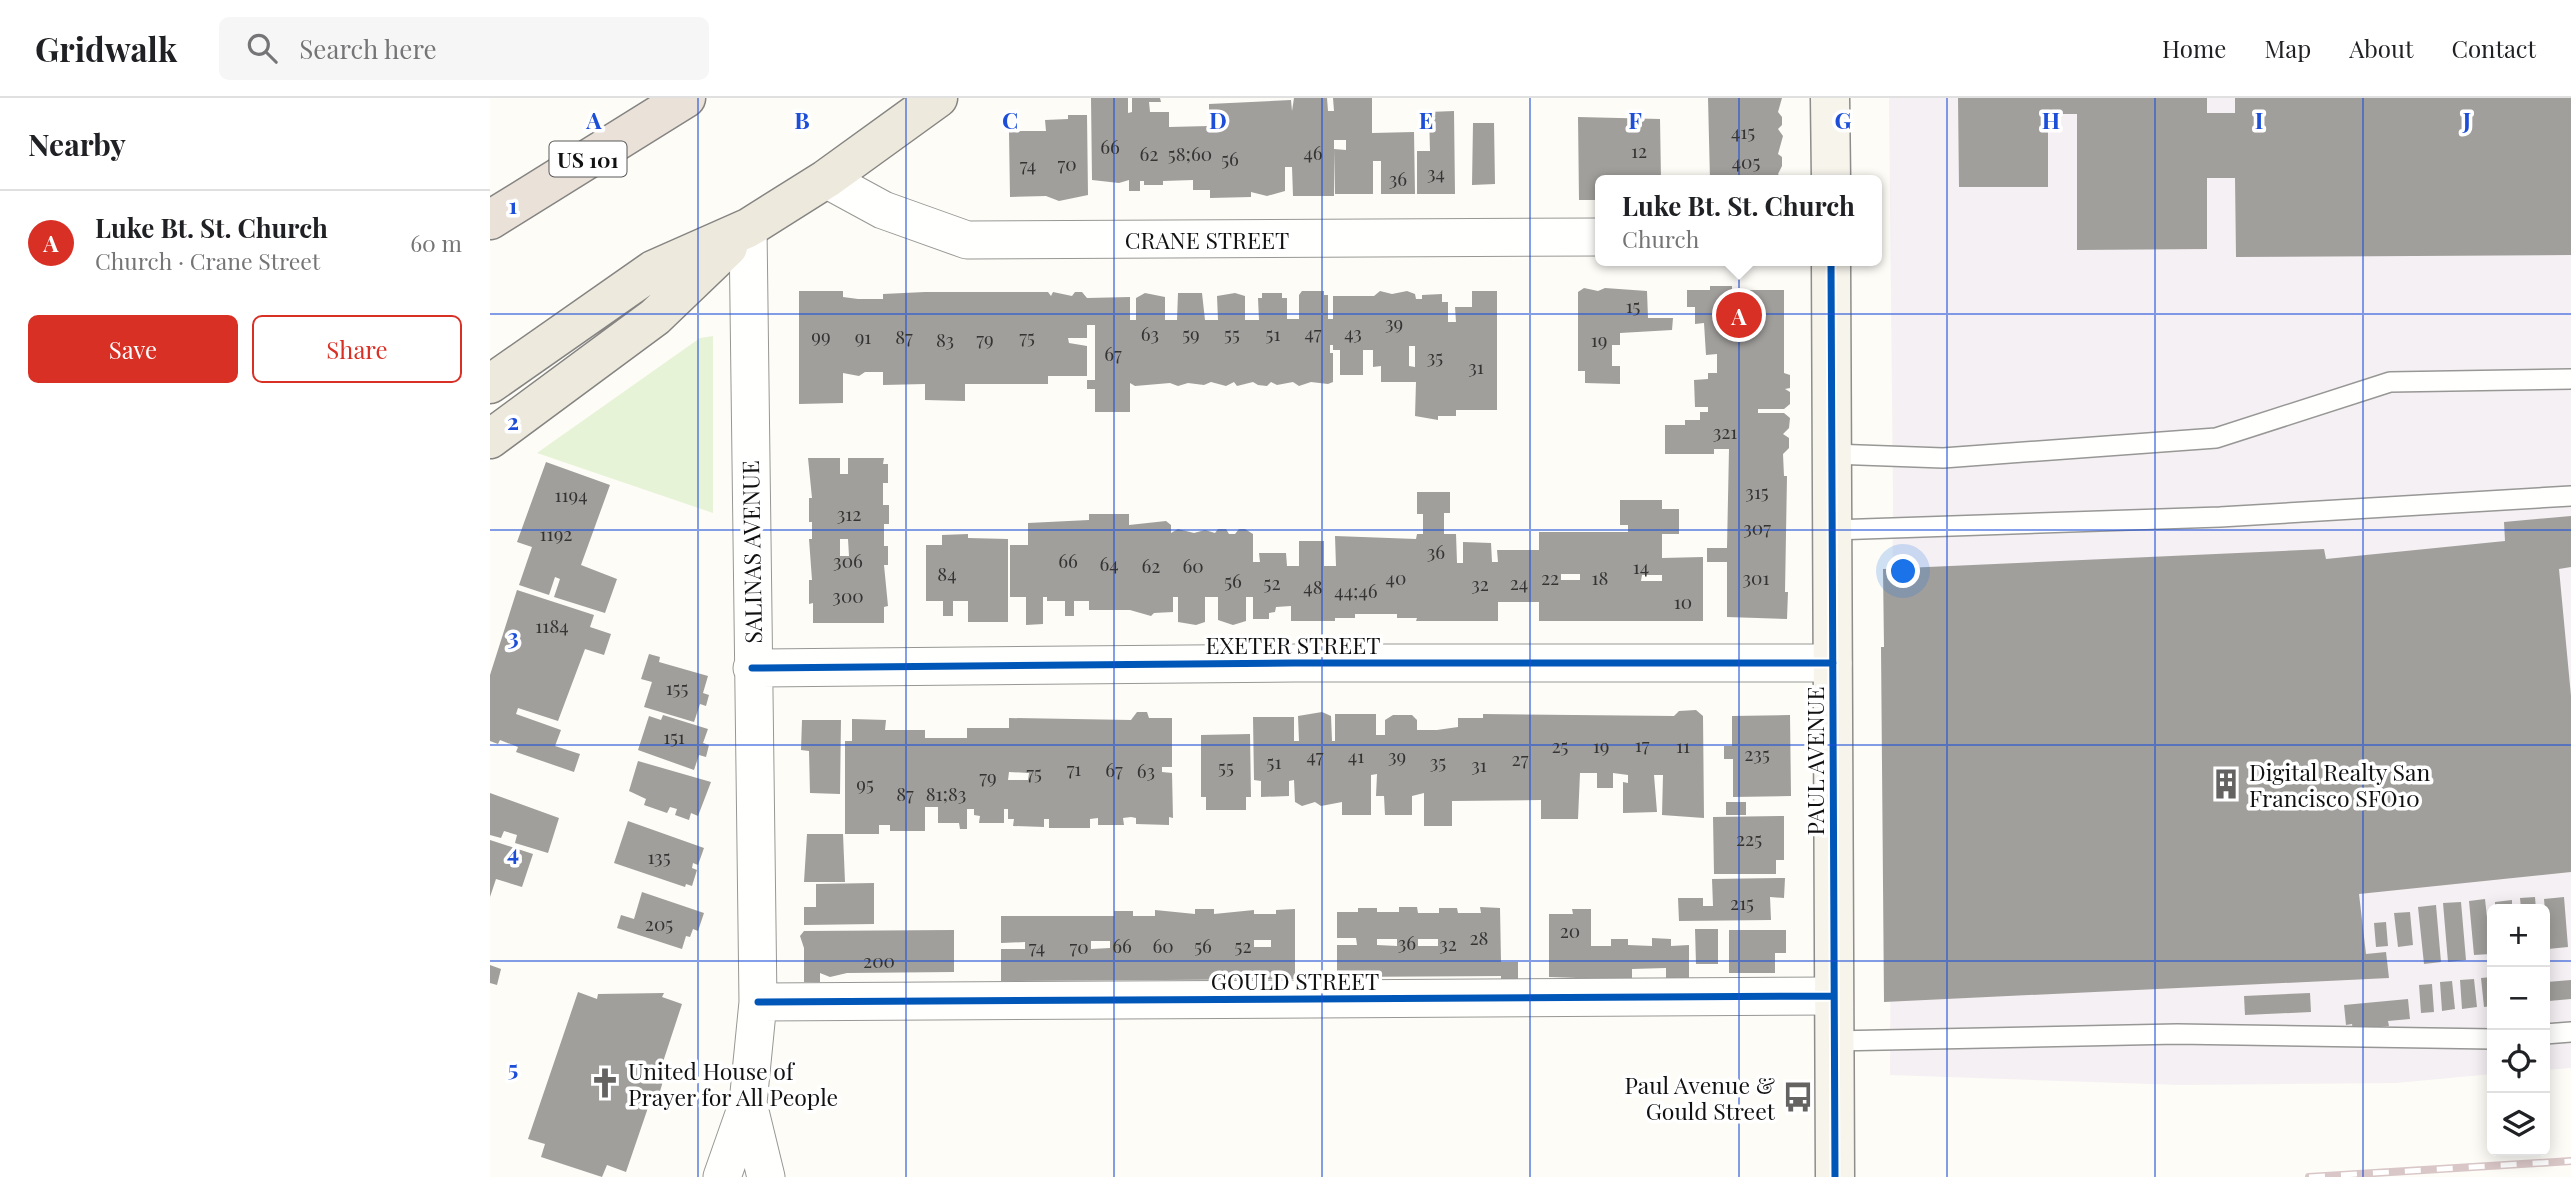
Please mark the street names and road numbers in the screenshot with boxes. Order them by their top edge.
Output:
road number: US 101 [550,141,626,176]
street label: CRANE STREET [1125,224,1289,255]
street label: SALINAS AVENUE [734,460,768,644]
street label: EXETER STREET [1205,629,1381,660]
street label: PAUL AVENUE [1799,687,1830,835]
street label: GOULD STREET [1211,965,1379,996]

